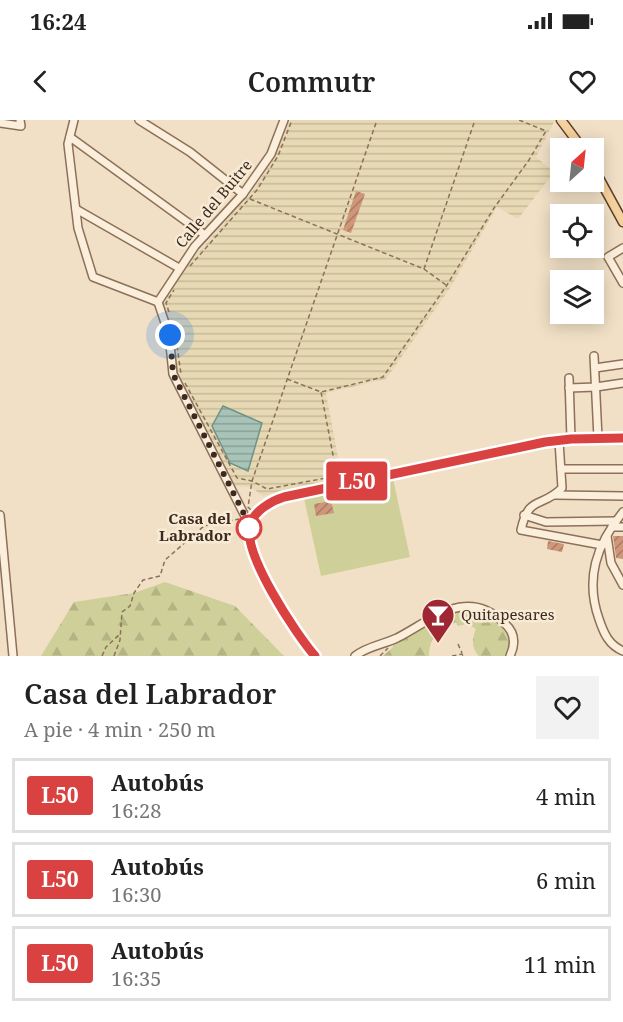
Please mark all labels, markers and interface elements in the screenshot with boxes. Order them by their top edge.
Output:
text: 16:24 [30,6,86,36]
text: Commutr [248,63,375,100]
icon: back [24,65,57,98]
icon: heart [566,65,599,98]
north arrow [550,138,604,192]
map controls [550,138,604,324]
street label: Calle del Buitre [170,155,256,252]
button: locate [550,204,604,258]
button: layers [550,270,604,324]
your location [155,320,185,350]
line badge: L50 [322,462,392,500]
text: L50 [338,467,376,495]
place label: Casa del Labrador [159,508,232,545]
marker: Casa del Labrador [236,515,262,541]
bar icon: Quitapesares [420,597,456,644]
place label: Quitapesares [461,604,555,624]
text: Casa del Labrador [24,674,276,712]
button: heart [536,676,599,739]
text: A pie · 4 min · 250 m [24,716,216,743]
text: Autobús [111,767,204,797]
text: L50 [41,781,79,809]
text: 4 min [536,781,596,811]
text: 16:28 [111,797,161,824]
text: Autobús [111,851,204,881]
text: L50 [41,865,79,893]
text: 6 min [536,865,596,895]
text: 16:30 [111,881,161,908]
text: Autobús [111,935,204,965]
text: L50 [41,949,79,977]
text: 11 min [524,949,596,979]
text: 16:35 [111,965,161,992]

